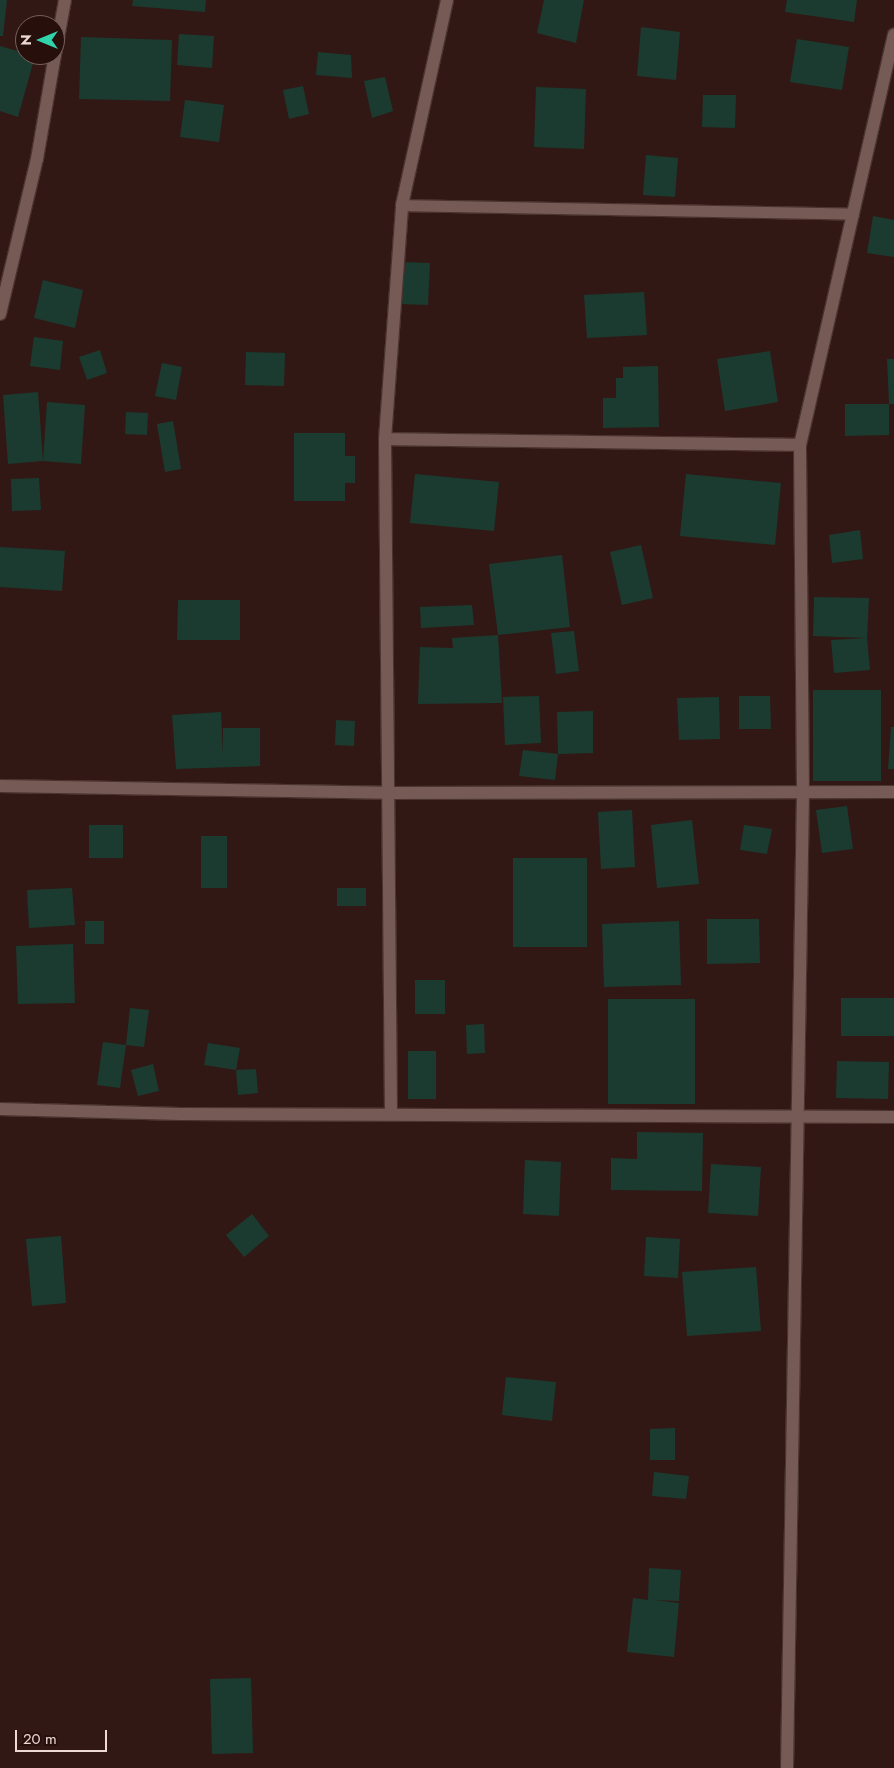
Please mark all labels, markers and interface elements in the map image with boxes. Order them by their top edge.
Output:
north arrow [15,15,65,65]
text: N [16,34,36,46]
scale bar [18,1720,110,1752]
text: 20 m [23,1728,57,1750]

